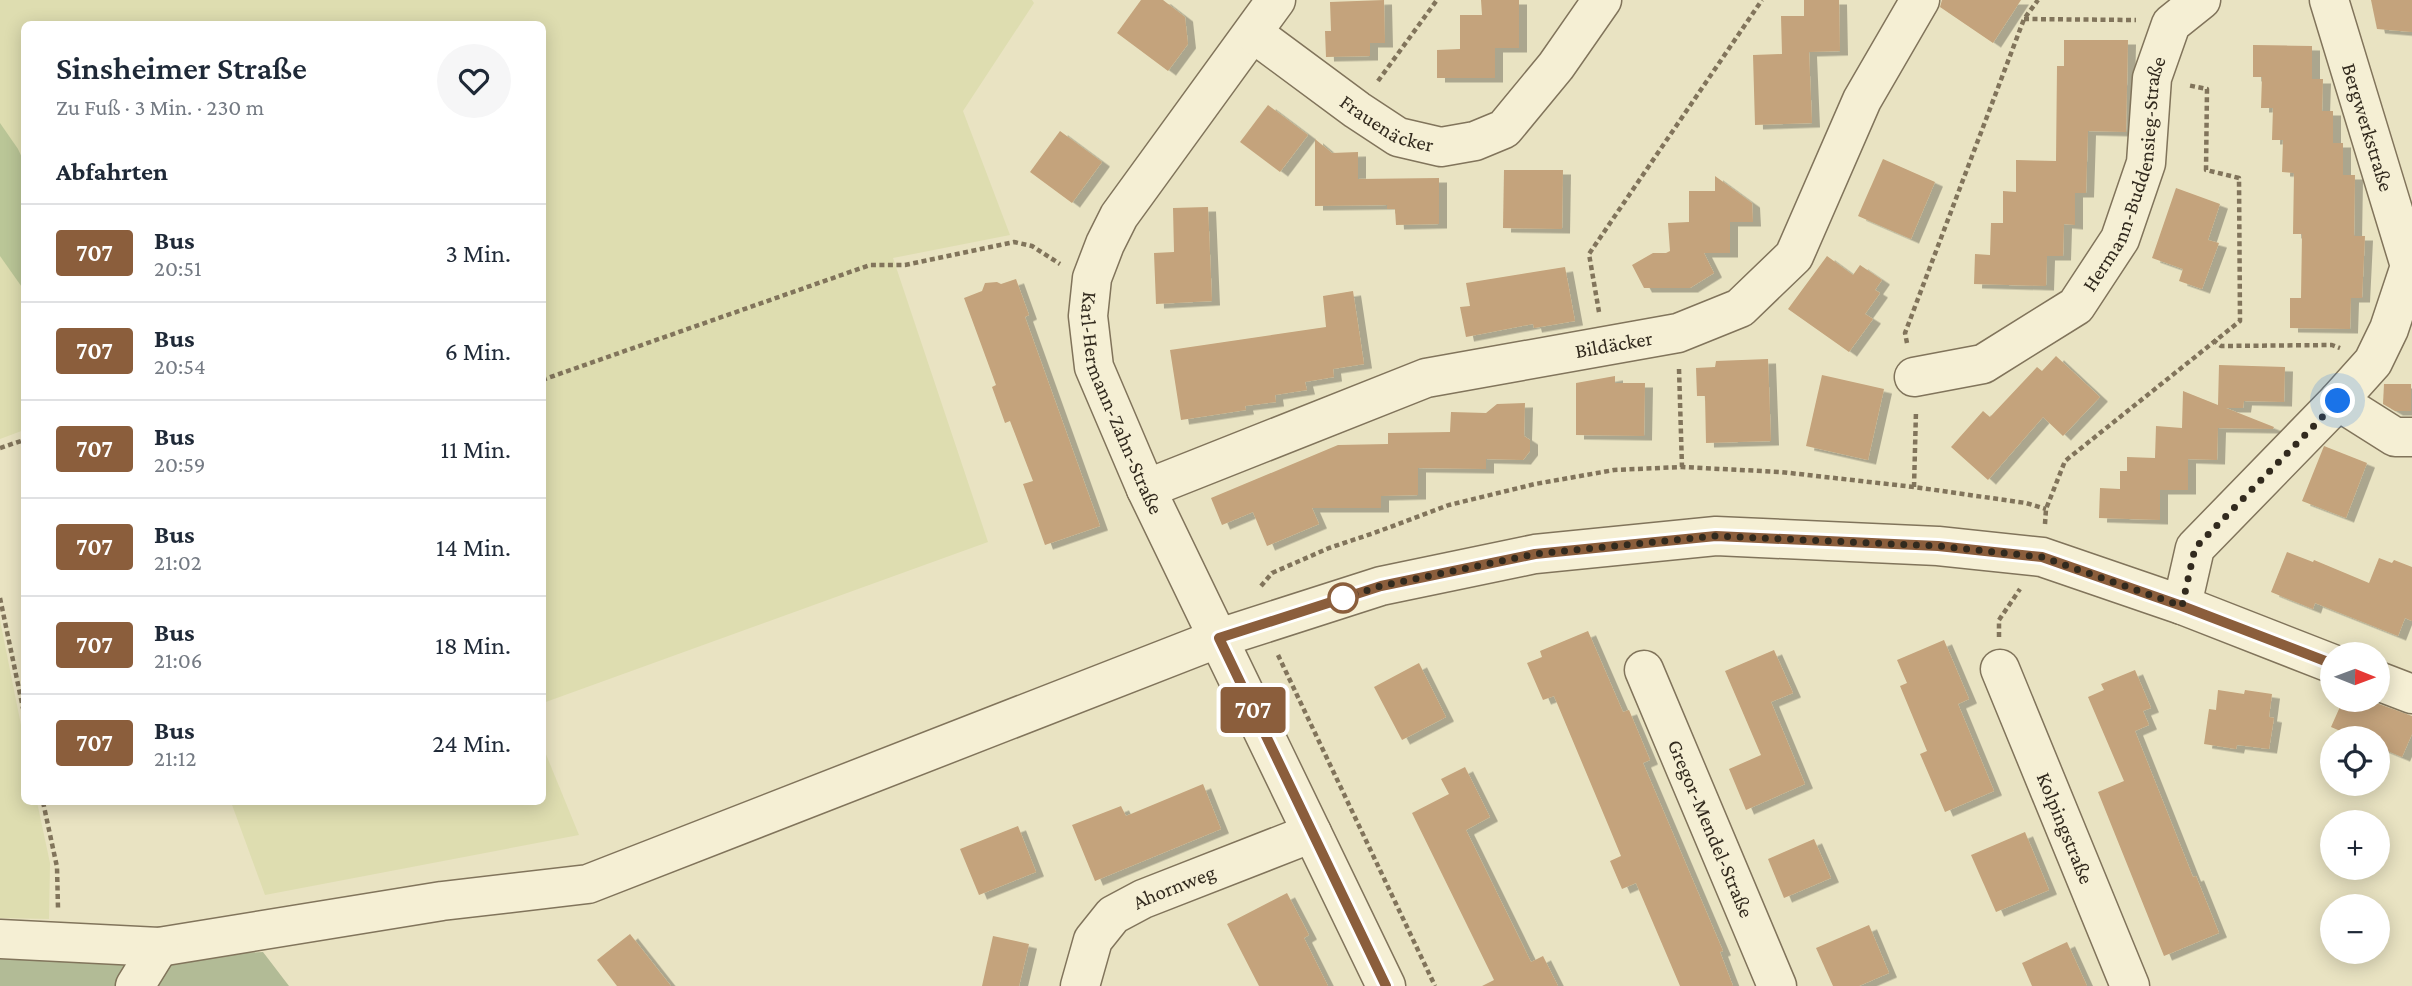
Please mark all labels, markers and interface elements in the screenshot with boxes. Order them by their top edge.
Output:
button: heart [437,44,511,118]
text: Sinsheimer Straße [56,49,307,86]
street label: Hermann-Buddensieg-Straße [2077,53,2171,296]
street label: Bergwerkstraße [2337,60,2399,194]
street label: Frauenäcker [1335,90,1437,157]
text: Zu Fuß · 3 Min. · 230 m [56,94,264,120]
text: Abfahrten [56,157,168,186]
text: Bus [154,226,195,255]
text: 707 [76,239,113,266]
text: 3 Min. [445,239,511,268]
text: 20:51 [154,255,202,281]
street label: Karl-Hermann-Zahn-Straße [1076,291,1168,518]
text: Bus [154,324,195,353]
street label: Bildäcker [1573,326,1655,363]
text: 707 [76,337,113,364]
text: 6 Min. [445,337,511,366]
text: 20:54 [154,353,206,379]
your location [2320,383,2355,418]
text: Bus [154,422,195,451]
text: 707 [76,435,113,462]
text: 11 Min. [441,435,511,464]
text: 20:59 [154,451,205,477]
text: Bus [154,520,195,549]
text: 707 [76,533,113,560]
text: 14 Min. [436,533,511,562]
text: 21:02 [154,549,202,575]
unlabelled marker [1328,583,1358,613]
text: Bus [154,618,195,647]
text: 707 [76,631,113,658]
text: 18 Min. [435,631,511,660]
north arrow [2320,642,2390,712]
map controls [2320,642,2390,964]
text: 21:06 [154,647,203,673]
line badge: 707 [1213,687,1293,733]
text: 707 [1235,696,1271,723]
text: Bus [154,716,195,745]
button: locate [2320,726,2390,796]
text: 707 [76,729,113,756]
text: 24 Min. [432,729,511,758]
street label: Gregor-Mendel-Straße [1663,736,1759,921]
text: 21:12 [154,745,196,771]
street label: Kolpingstraße [2032,769,2099,888]
button: + [2320,810,2390,880]
street label: Ahornweg [1128,860,1219,914]
button: − [2320,894,2390,964]

